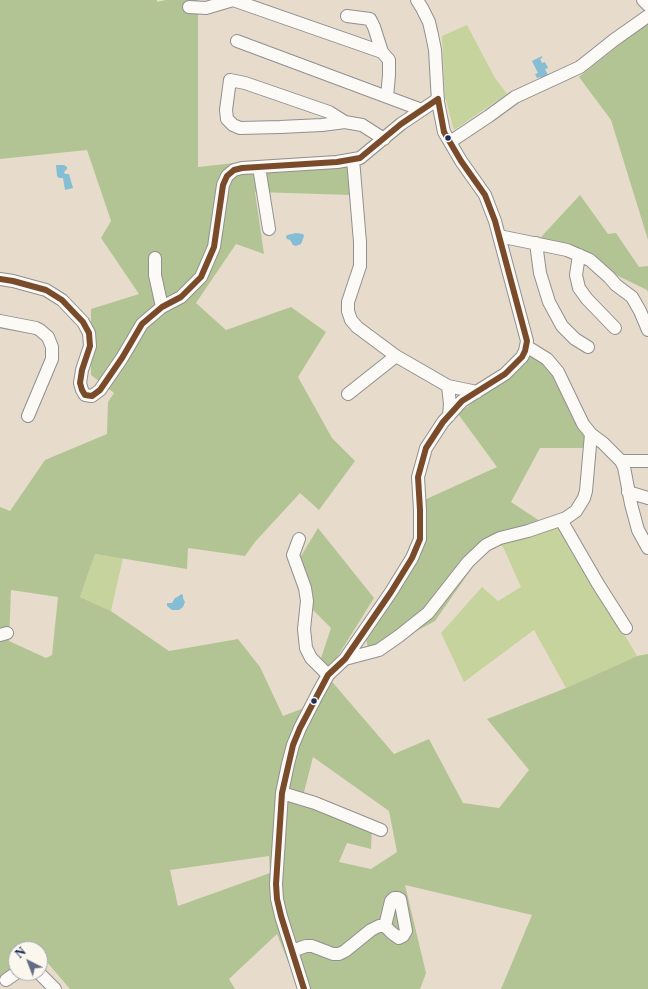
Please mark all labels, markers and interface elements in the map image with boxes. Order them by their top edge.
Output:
unlabelled marker [443,133,453,143]
unlabelled marker [309,696,319,706]
north arrow [8,941,48,981]
text: N [12,944,29,961]

